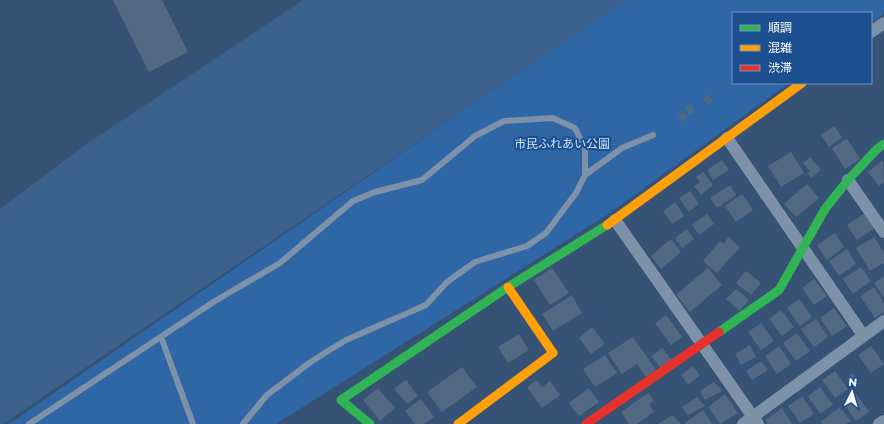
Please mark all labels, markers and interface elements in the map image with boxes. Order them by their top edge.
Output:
legend [732,12,872,84]
text: 順調 [768,20,792,35]
text: 混雑 [768,40,792,55]
text: 渋滞 [768,60,792,75]
park label: 市民ふれあい公園 [514,136,610,151]
north arrow [832,372,872,412]
text: N [848,375,858,389]

